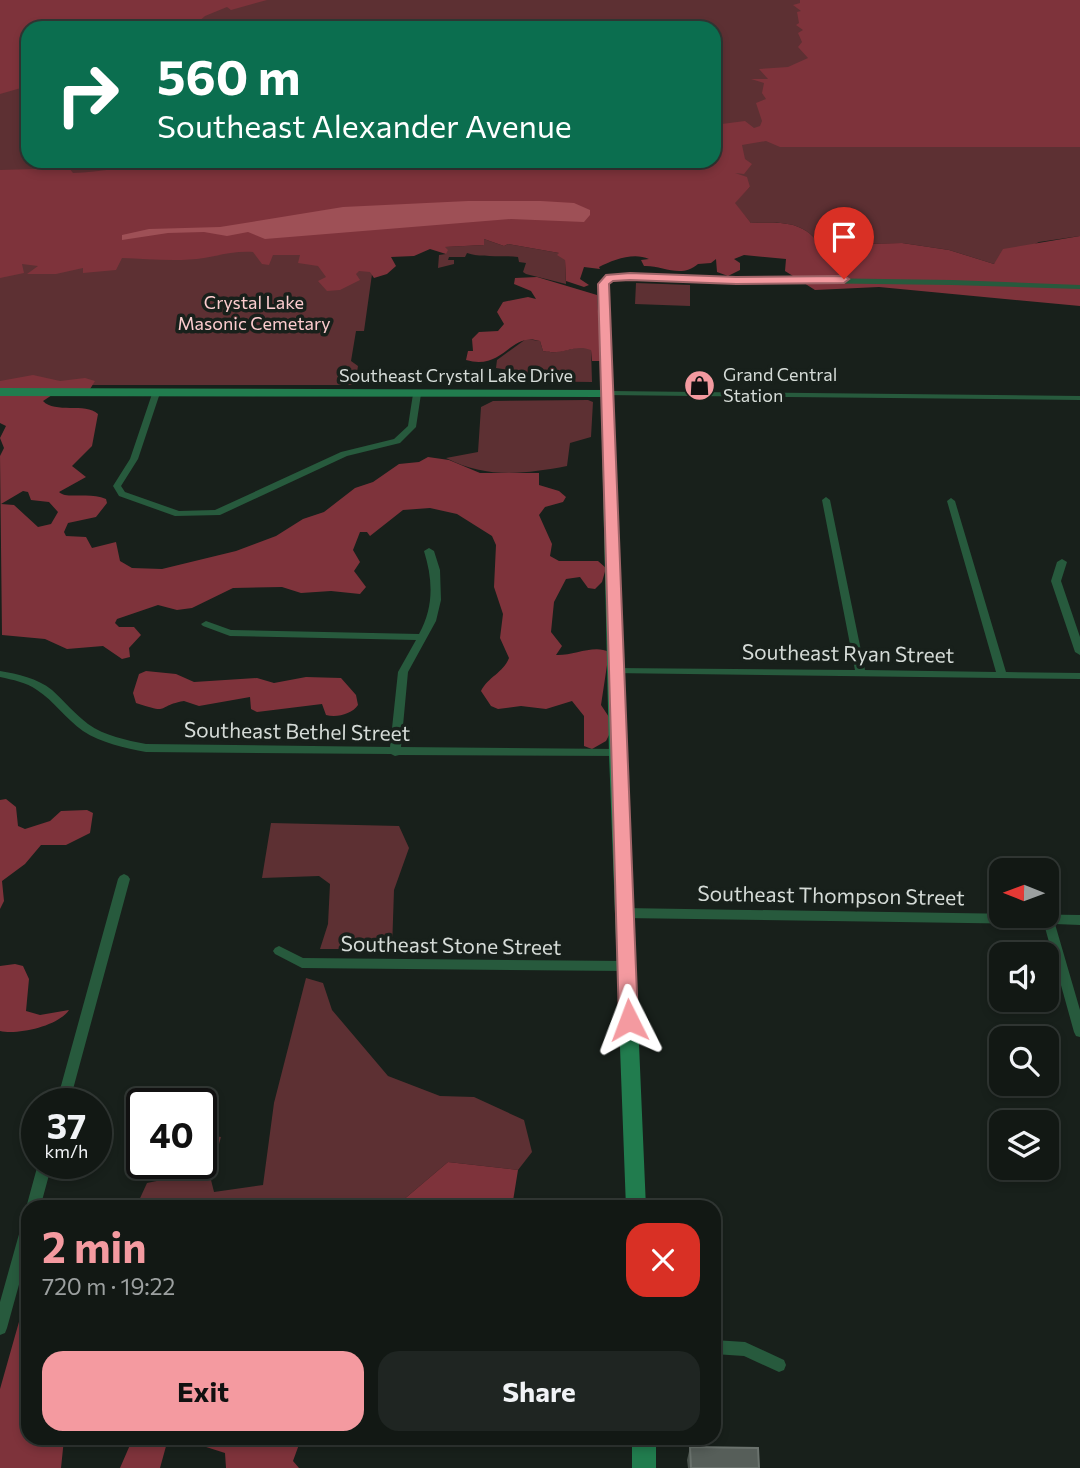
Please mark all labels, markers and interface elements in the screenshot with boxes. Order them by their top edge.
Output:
text: 560 m [157,45,300,105]
icon: right [42,49,133,140]
text: Southeast Alexander Avenue [157,105,572,145]
pin [814,207,874,279]
icon: arrive [825,218,863,256]
park label: Crystal Lake Masonic Cemetary [178,291,330,334]
place label: Grand Central Station [723,363,837,406]
street label: Southeast Crystal Lake Drive [339,364,573,386]
shop icon: Grand Central Station [683,368,717,402]
street label: Southeast Ryan Street [742,638,954,667]
street label: Southeast Bethel Street [184,716,410,745]
north arrow [989,858,1059,928]
map controls [989,858,1059,1180]
street label: Southeast Thompson Street [697,880,965,909]
street label: Southeast Stone Street [340,930,562,959]
button: sound [989,942,1059,1012]
position arrow [592,983,666,1057]
button: search [989,1026,1059,1096]
speed limit sign: 40 [126,1088,217,1179]
text: 37 [47,1103,86,1146]
button: layers [989,1110,1059,1180]
text: km/h [45,1140,88,1162]
text: 2 min [42,1220,147,1272]
button: close [626,1223,700,1297]
text: 720 m · 19:22 [42,1272,175,1300]
button: Exit [42,1351,364,1431]
button: Share [378,1351,700,1431]

